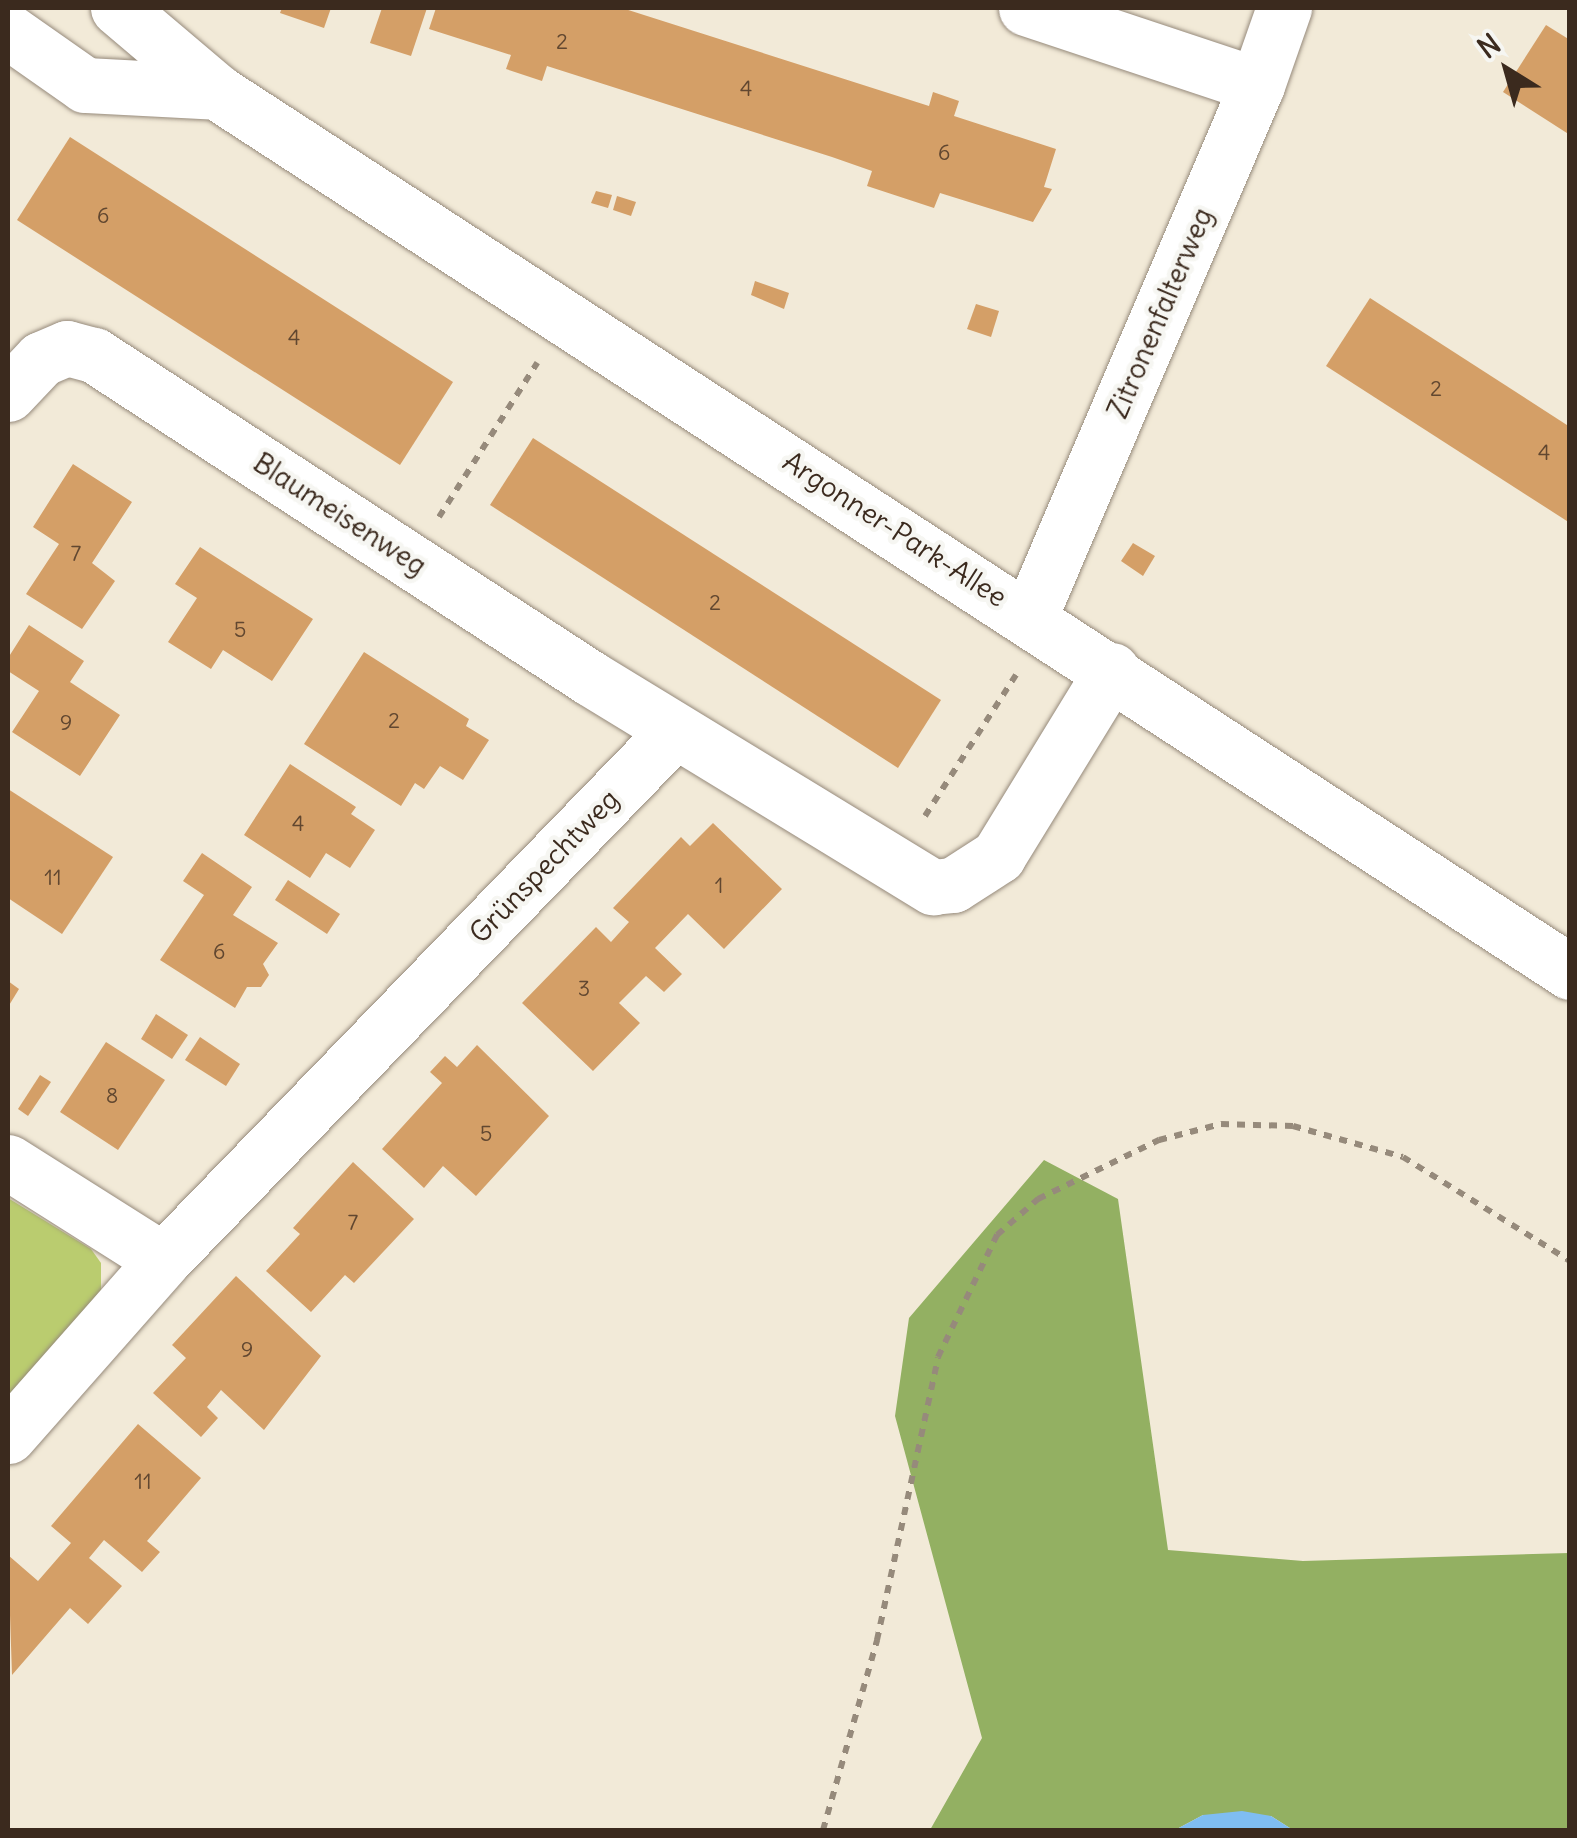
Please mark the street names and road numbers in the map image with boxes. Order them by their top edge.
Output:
street label: Zitronenfalterweg [1101,203,1219,423]
street label: Argonner-Park-Allee [777,444,1013,614]
street label: Blaumeisenweg [247,446,433,582]
street label: Grünspechtweg [462,782,626,950]

